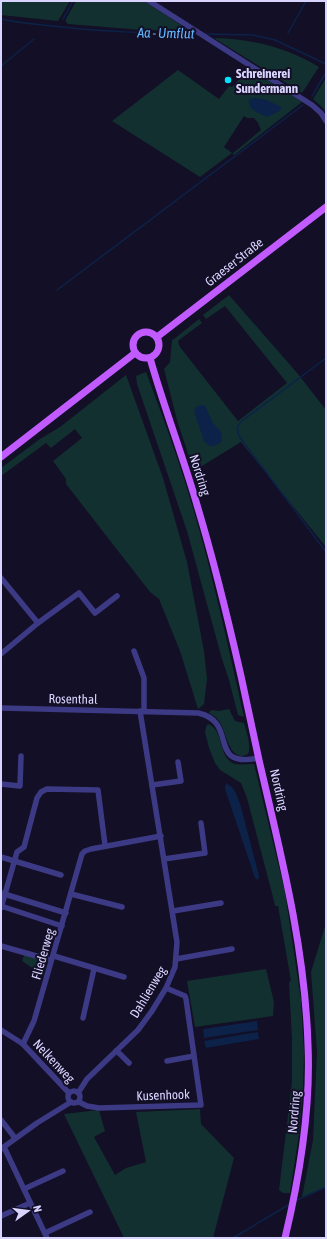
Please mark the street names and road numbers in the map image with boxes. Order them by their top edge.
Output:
street label: Graeser Straße [202,235,266,289]
street label: Nordring [186,452,214,498]
street label: Rosenthal [48,691,98,707]
street label: Nordring [267,768,291,813]
street label: Fliederweg [29,926,58,981]
street label: Dahlienweg [127,963,169,1020]
street label: Nelkenweg [30,1036,78,1086]
street label: Kusenhook [136,1087,190,1103]
street label: Nordring [285,1090,303,1134]

